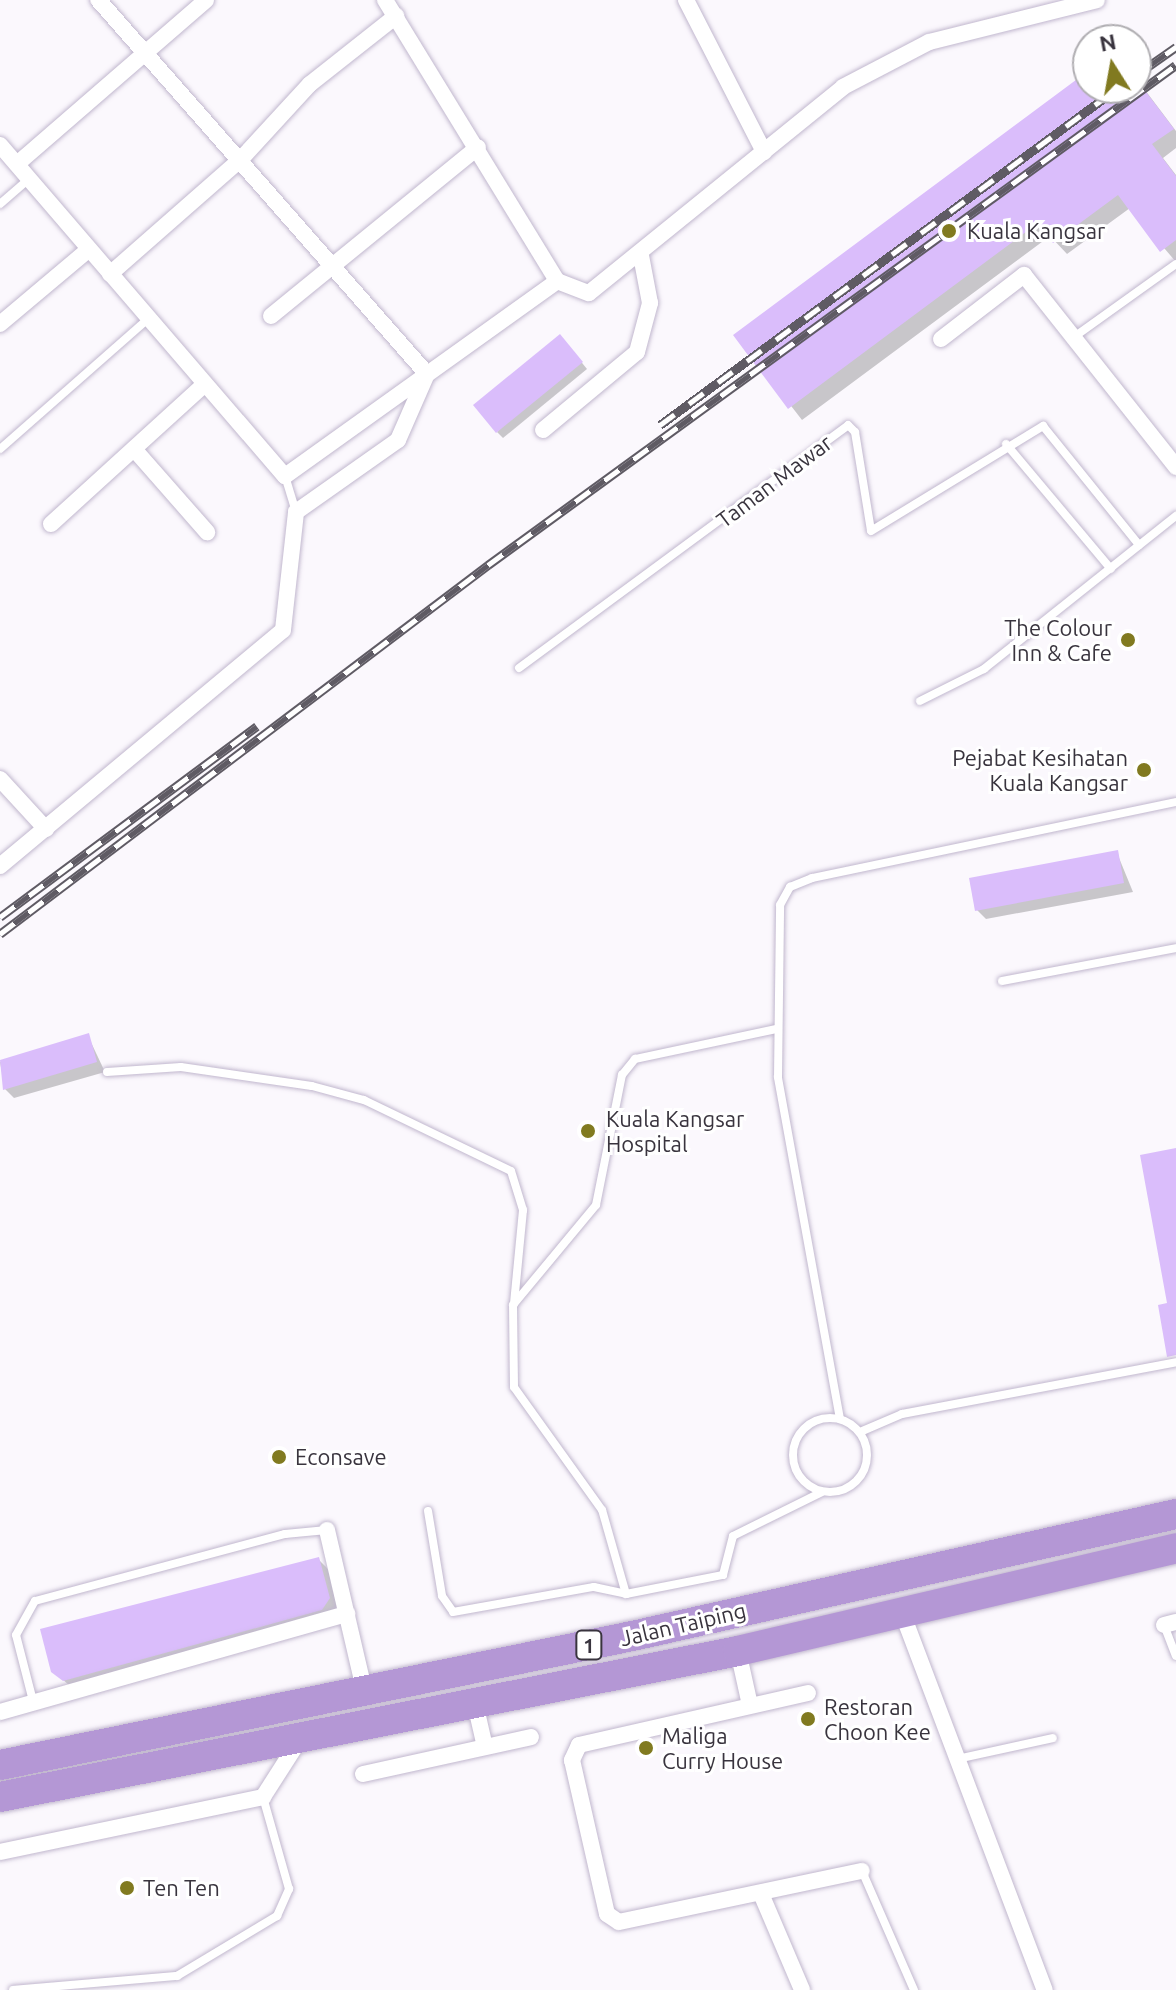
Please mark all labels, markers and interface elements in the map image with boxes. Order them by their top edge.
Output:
north arrow [1072,24,1152,104]
text: N [1097,28,1118,56]
place label: Kuala Kangsar [967,218,1105,244]
marker: Kuala Kangsar [938,220,960,242]
street label: Taman Mawar [711,429,837,533]
place label: The Colour Inn & Cafe [1004,614,1112,666]
marker: The Colour Inn & Cafe [1119,631,1137,649]
place label: Pejabat Kesihatan Kuala Kangsar [952,744,1128,796]
marker: Pejabat Kesihatan Kuala Kangsar [1135,761,1153,779]
place label: Kuala Kangsar Hospital [606,1105,744,1156]
marker: Kuala Kangsar Hospital [577,1120,599,1142]
place label: Econsave [295,1444,387,1470]
marker: Econsave [270,1448,288,1466]
street label: Jalan Taiping [618,1597,748,1651]
road number: 1 [575,1629,603,1661]
place label: Restoran Choon Kee [824,1693,931,1744]
marker: Restoran Choon Kee [799,1710,817,1728]
place label: Maliga Curry House [662,1722,783,1774]
marker: Maliga Curry House [637,1739,655,1757]
place label: Ten Ten [143,1875,220,1901]
marker: Ten Ten [118,1879,136,1897]

